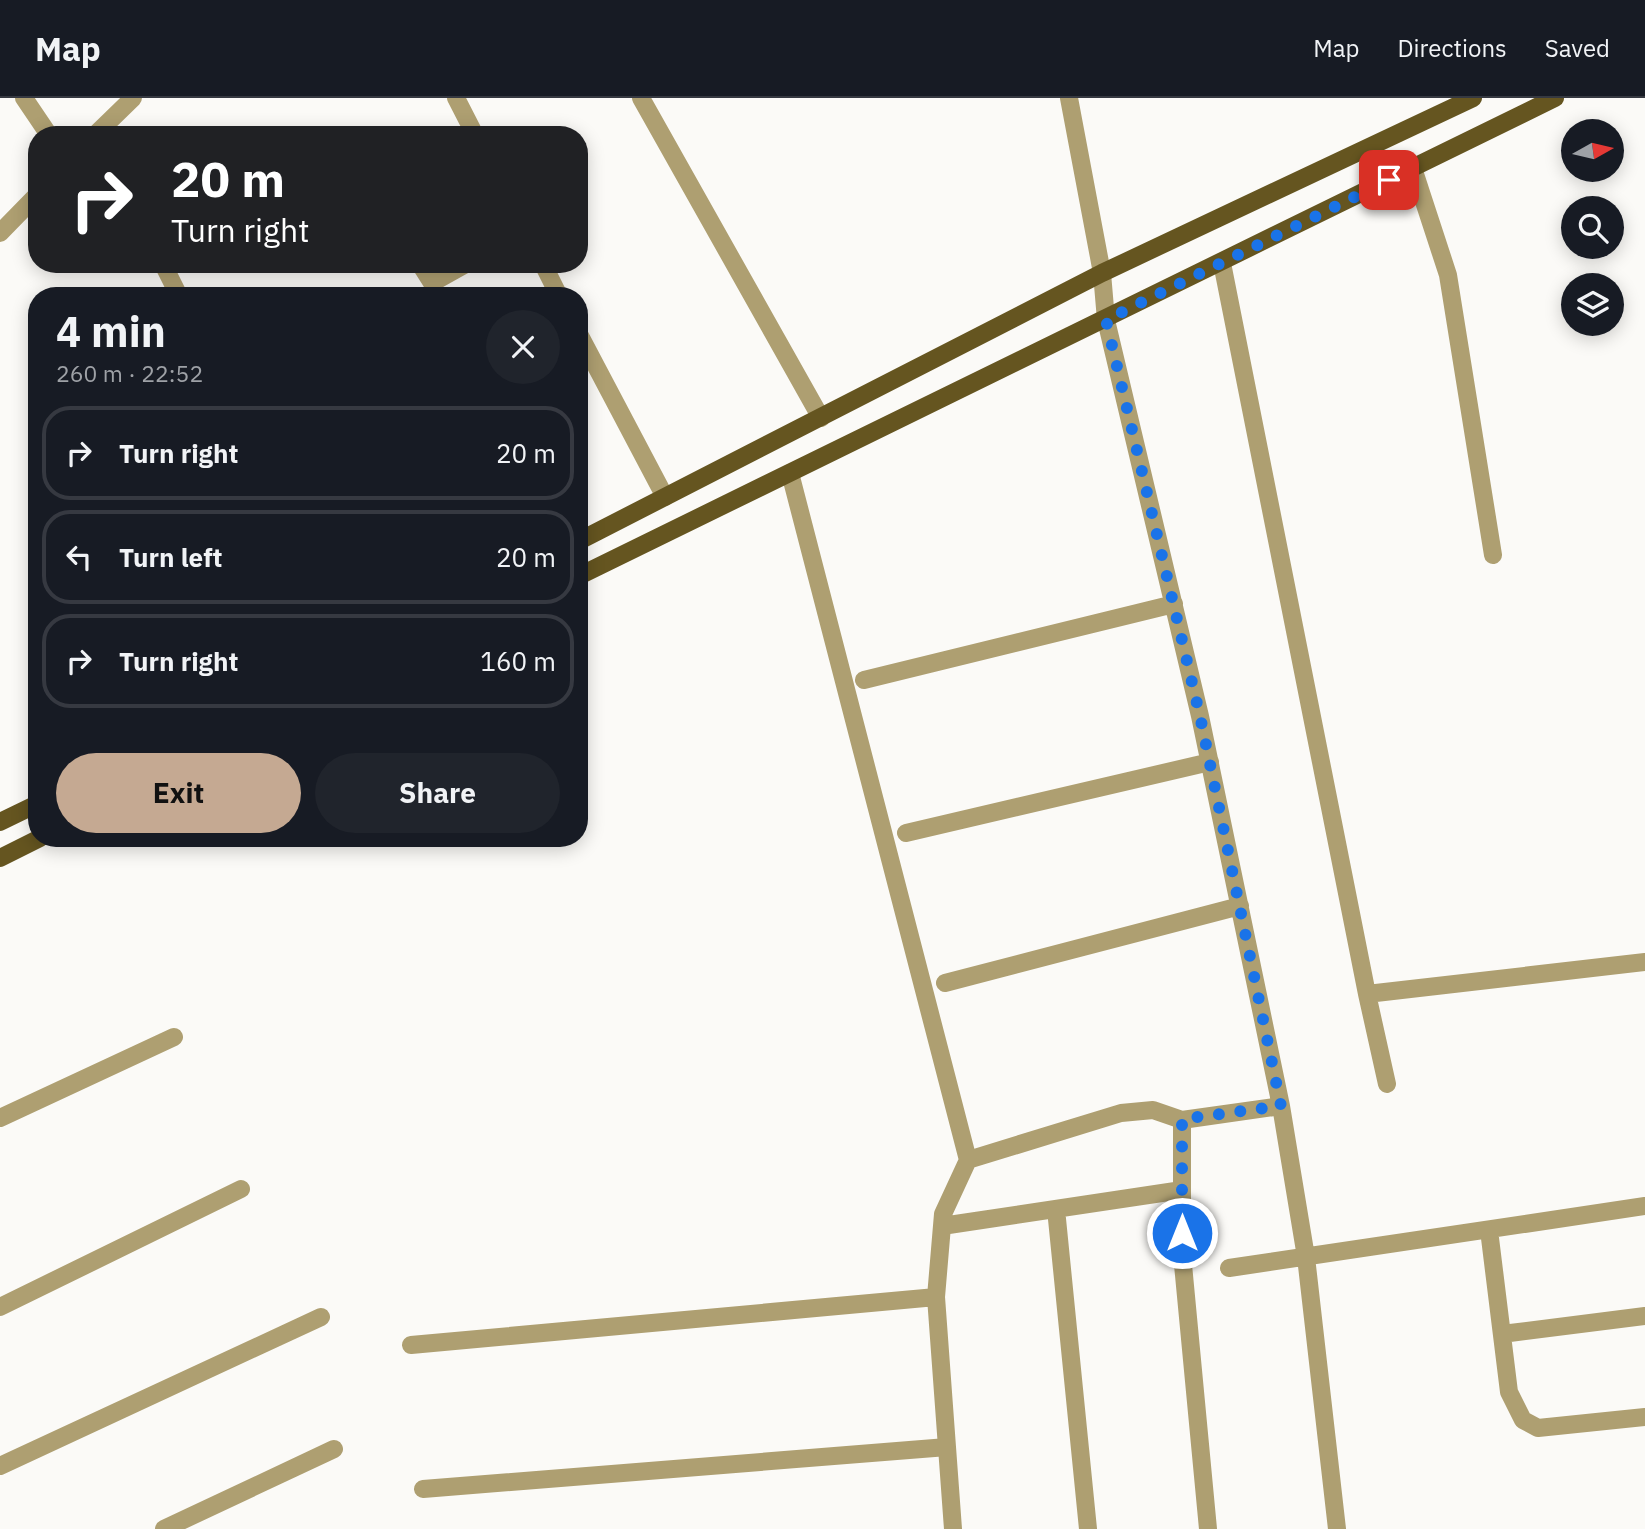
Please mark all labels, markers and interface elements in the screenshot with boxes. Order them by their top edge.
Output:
text: Map [35,27,101,70]
text: Map [1313,32,1359,64]
text: Directions [1397,32,1507,64]
text: Saved [1545,32,1610,64]
north arrow [1561,119,1624,182]
map controls [1561,119,1624,336]
text: 20 m [171,147,285,210]
pin [1359,150,1419,210]
icon: right [56,154,147,245]
icon: arrive [1370,161,1408,199]
button: search [1561,196,1624,259]
text: Turn right [171,209,309,251]
button: layers [1561,273,1624,336]
text: 4 min [56,304,166,359]
button: close [486,310,560,384]
text: 260 m · 22:52 [56,358,203,388]
icon: right [60,434,98,472]
text: Turn right [119,436,238,470]
text: 20 m [496,436,556,470]
icon: left [60,538,98,576]
text: Turn left [119,540,222,574]
text: 20 m [496,540,556,574]
icon: right [60,642,98,680]
text: Turn right [119,644,238,678]
text: 160 m [480,644,556,678]
button: Exit [56,753,301,833]
button: Share [315,753,560,833]
position arrow [1145,1196,1219,1270]

